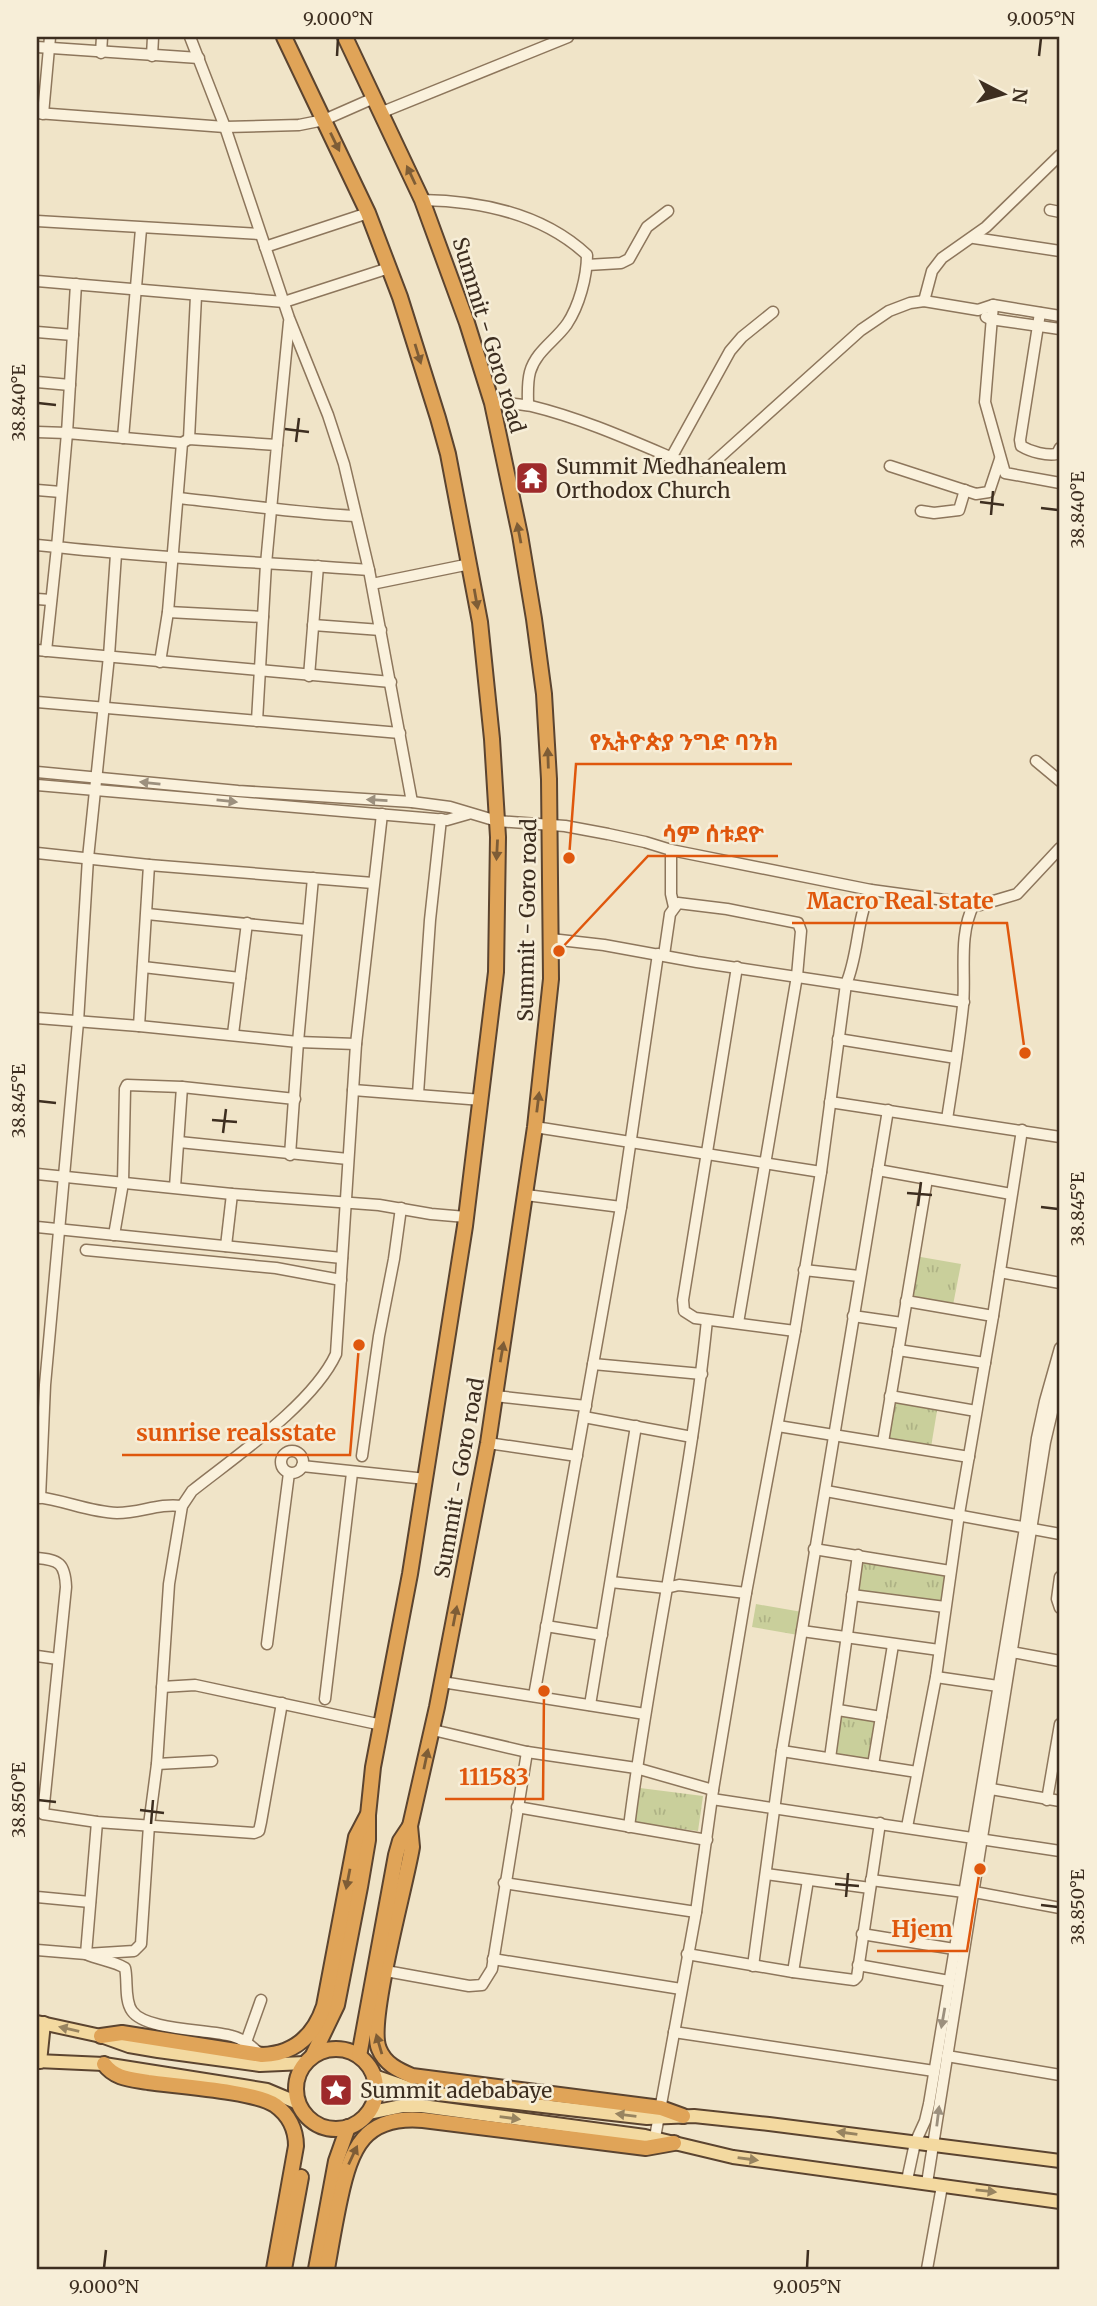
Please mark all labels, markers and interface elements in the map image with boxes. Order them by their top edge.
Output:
text: 9.000°N [303,7,373,30]
text: 9.005°N [1007,7,1075,30]
north arrow [968,60,1038,130]
text: N [1007,87,1033,104]
one-way arrow [329,132,341,152]
one-way arrow [405,165,416,185]
street label: Summit - Goro road [446,234,532,436]
one-way arrow [414,343,424,364]
text: 38.840°E [7,364,30,442]
place label: Summit Medhanealem Orthodox Church [556,453,787,504]
temple icon: Summit Medhanealem Orthodox Church [513,459,551,497]
text: 38.840°E [1066,471,1089,549]
one-way arrow [514,522,525,544]
one-way arrow [471,588,482,610]
callout: የኢትዮጵያ ንግድ ባንክ [576,720,792,764]
text: የኢትዮጵያ ንግድ ባንክ [590,727,778,756]
one-way arrow [543,747,554,769]
one-way arrow [139,777,161,788]
one-way arrow [366,795,388,806]
one-way arrow [216,796,238,807]
callout: ሳም ሰቱደዮ [648,812,778,856]
street label: Summit - Goro road [512,818,542,1022]
text: ሳም ሰቱደዮ [662,819,764,848]
one-way arrow [491,839,502,861]
callout: Macro Real state [792,879,1007,923]
text: Macro Real state [806,886,994,915]
text: 38.845°E [7,1063,30,1138]
one-way arrow [533,1091,544,1113]
text: 38.845°E [1066,1171,1089,1246]
one-way arrow [497,1341,508,1363]
street label: Summit - Goro road [428,1375,490,1580]
callout: sunrise realsstate [122,1411,350,1455]
text: sunrise realsstate [136,1418,336,1447]
one-way arrow [450,1605,461,1627]
one-way arrow [421,1748,432,1770]
callout: 111583 [445,1755,543,1799]
text: 38.850°E [7,1762,30,1838]
text: 111583 [459,1762,529,1791]
one-way arrow [342,1868,353,1890]
text: 38.850°E [1066,1869,1089,1945]
callout: Hjem [877,1907,967,1951]
text: Hjem [891,1914,953,1943]
one-way arrow [937,2007,948,2029]
one-way arrow [58,2023,80,2034]
one-way arrow [373,2032,384,2054]
place icon: Summit adebabaye [317,2071,355,2109]
place label: Summit adebabaye [360,2077,552,2104]
one-way arrow [933,2105,944,2127]
one-way arrow [615,2110,637,2121]
one-way arrow [499,2113,521,2124]
one-way arrow [836,2127,858,2138]
one-way arrow [348,2145,359,2165]
one-way arrow [737,2154,759,2165]
one-way arrow [976,2186,998,2197]
text: 9.000°N [69,2275,139,2298]
text: 9.005°N [773,2275,841,2298]

